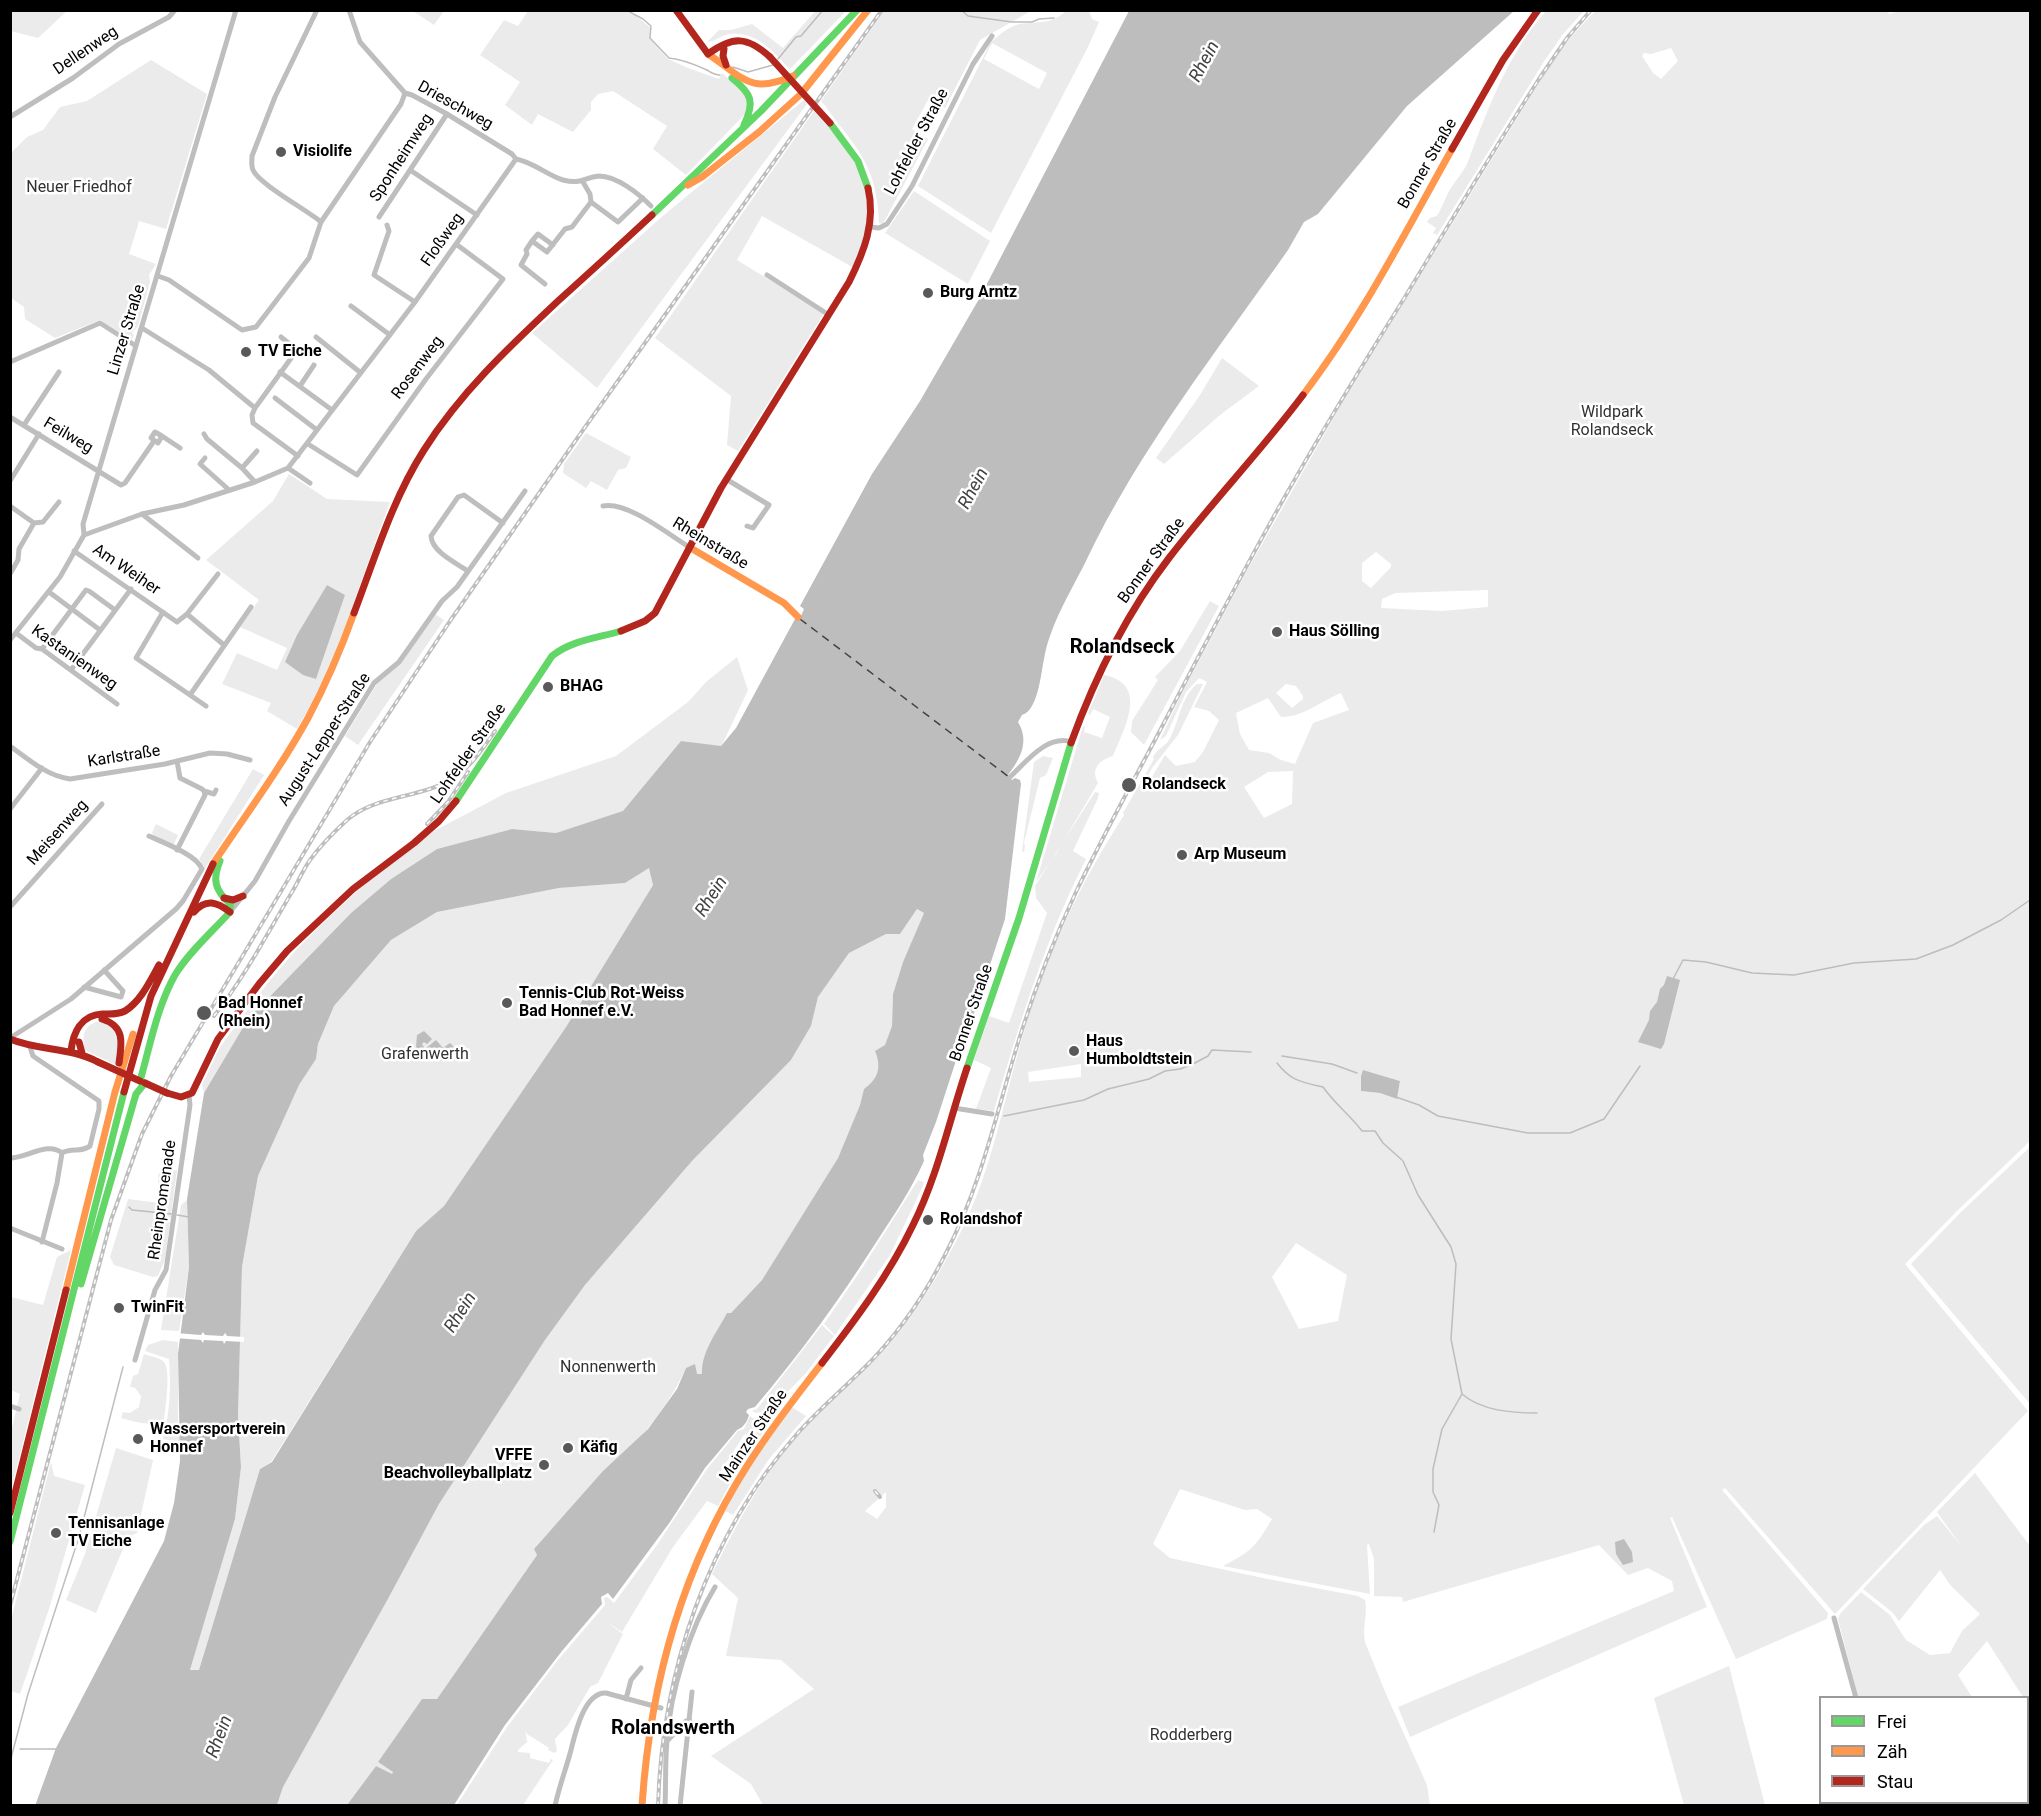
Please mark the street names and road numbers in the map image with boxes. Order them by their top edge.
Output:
street label: Dellenweg [50,22,122,80]
street label: Drieschweg [414,77,496,135]
street label: Lohfelder Straße [881,86,953,198]
street label: Sponheimweg [366,110,438,206]
street label: Bonner Straße [1394,115,1462,213]
street label: Floßweg [418,210,468,270]
street label: Linzer Straße [104,282,150,378]
street label: Rosenweg [388,333,448,403]
street label: Feilweg [40,414,96,458]
street label: Rheinstraße [669,514,751,574]
street label: Bonner Straße [1114,514,1190,608]
street label: Am Weiher [89,540,163,600]
street label: Kastanienweg [27,621,121,695]
street label: August-Lepper-Straße [275,670,375,810]
street label: Lohfelder Straße [427,700,511,808]
street label: Karlstraße [86,742,162,772]
street label: Meisenweg [24,796,92,870]
street label: Bonner Straße [946,962,998,1064]
street label: Rheinpromenade [145,1139,181,1261]
street label: Mainzer Straße [716,1386,792,1486]

